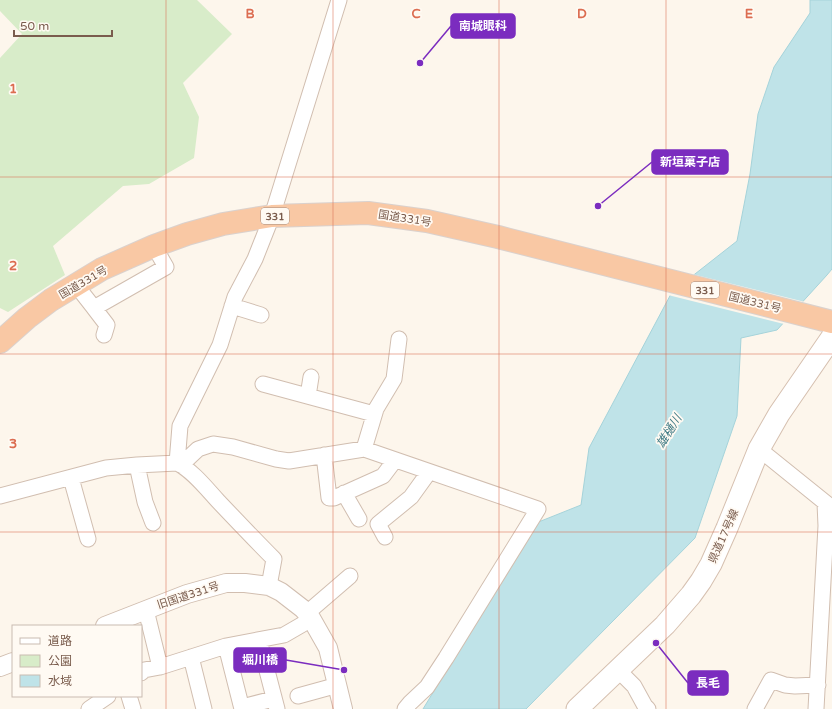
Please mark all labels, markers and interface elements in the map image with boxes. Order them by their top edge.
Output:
text: B [245,6,255,22]
text: C [411,6,421,22]
text: D [577,6,587,22]
text: E [745,6,753,22]
scale bar [14,12,112,38]
callout: 南城眼科 [451,14,515,38]
text: 50 m [20,19,49,33]
text: 南城眼科 [459,19,507,33]
text: 1 [9,81,17,97]
callout: 新垣菓子店 [652,150,728,174]
text: 新垣菓子店 [660,155,720,169]
road number: 331 [261,208,289,224]
street label: 国道331号 [377,208,432,229]
text: 2 [9,258,17,274]
street label: 国道331号 [57,263,110,301]
road number: 331 [691,282,719,298]
street label: 国道331号 [727,290,783,315]
water label: 雄樋川 [654,410,686,450]
text: 3 [9,436,17,452]
street label: 県道17号線 [706,507,741,565]
street label: 旧国道331号 [155,579,221,612]
legend [12,625,142,697]
text: 道路 [48,634,72,648]
callout: 堀川橋 [234,648,286,672]
text: 堀川橋 [242,653,279,667]
text: 公園 [48,654,72,668]
callout: 長毛 [688,671,728,695]
text: 水域 [48,674,72,688]
text: 長毛 [696,676,720,690]

